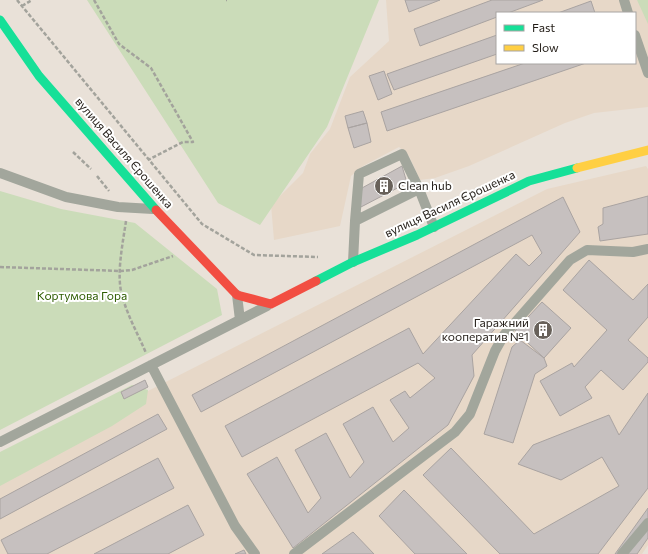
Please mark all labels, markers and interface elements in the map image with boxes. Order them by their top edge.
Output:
legend [496,12,636,64]
text: Fast [532,20,555,34]
text: Slow [532,40,559,54]
street label: вулиця Василя Єрошенка [73,94,177,211]
street label: вулиця Василя Єрошенка [382,167,517,239]
building icon: Clean hub [373,175,395,197]
place label: Clean hub [398,178,452,192]
park label: Кортумова Гора [37,288,127,302]
place label: Гаражний кооператив №1 [442,315,529,343]
building icon: Гаражний кооператив №1 [532,319,554,341]

